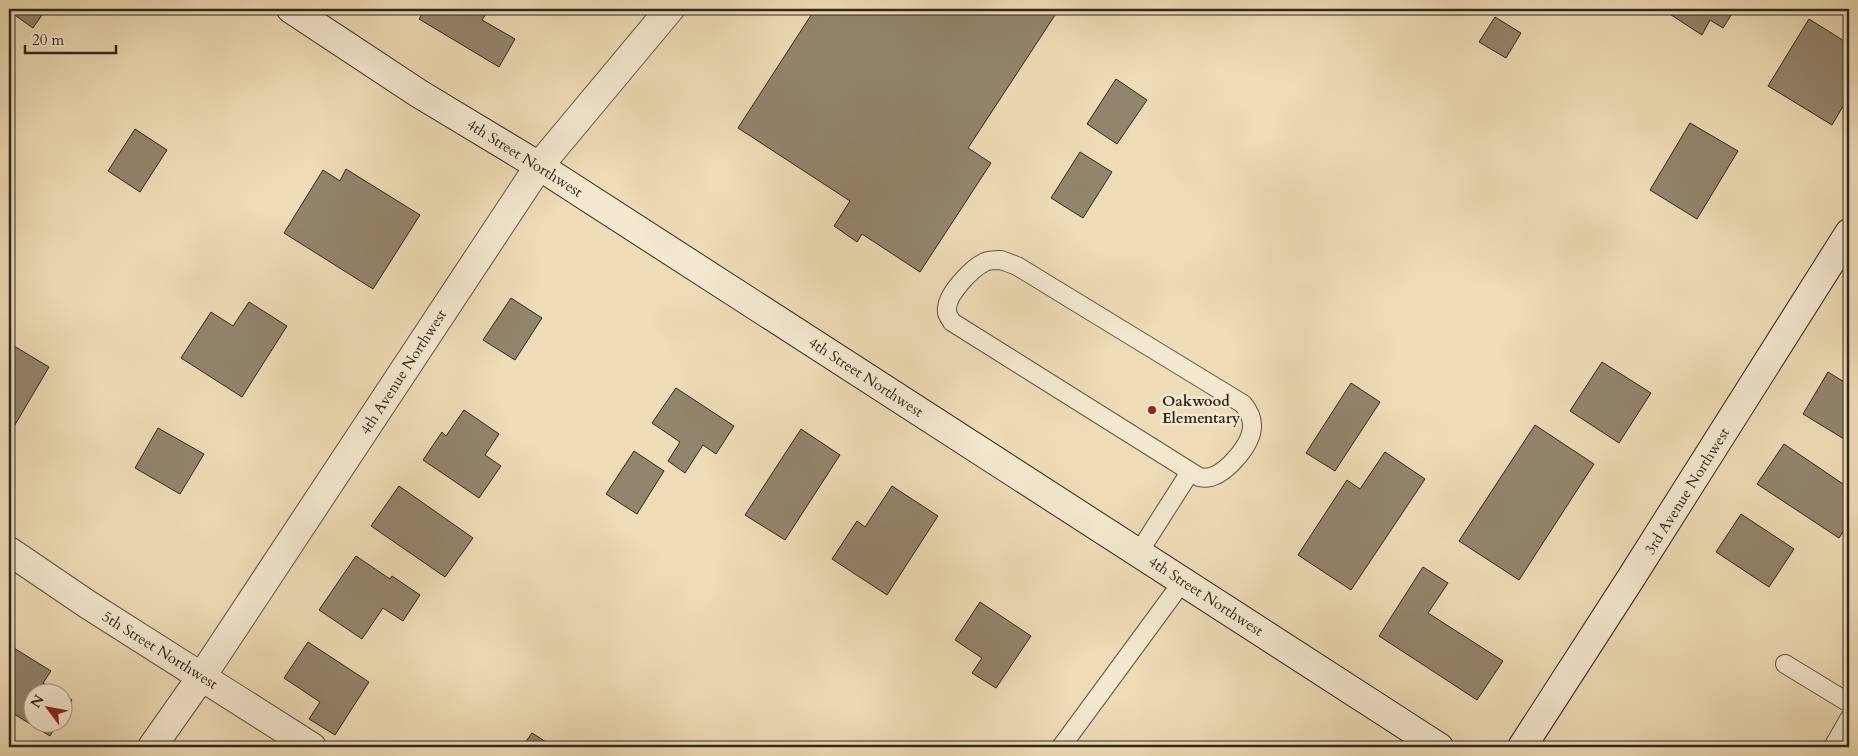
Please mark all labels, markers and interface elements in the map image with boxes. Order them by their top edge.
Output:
scale bar [25,22,116,54]
text: 20 m [32,30,64,50]
street label: 4th Street Northwest [463,114,587,202]
street label: 4th Avenue Northwest [355,305,451,438]
street label: 4th Street Northwest [805,332,927,422]
place label: Oakwood Elementary [1162,391,1241,428]
marker: Oakwood Elementary [1146,404,1158,416]
street label: 3rd Avenue Northwest [1640,424,1734,558]
street label: 4th Street Northwest [1145,551,1267,641]
street label: 5th Street Northwest [98,606,222,694]
north arrow [22,684,72,734]
text: N [26,691,49,712]

